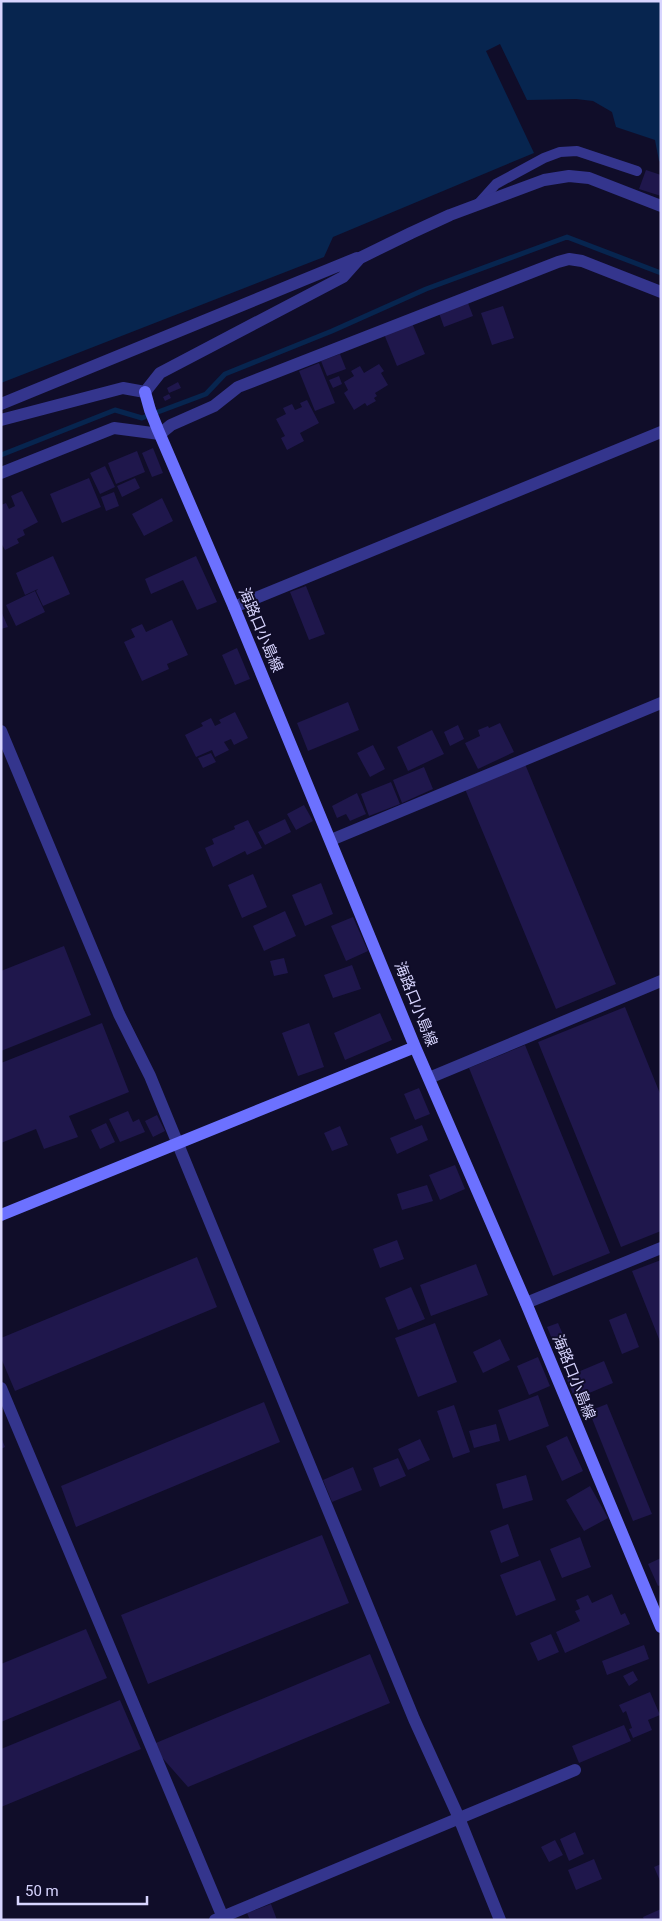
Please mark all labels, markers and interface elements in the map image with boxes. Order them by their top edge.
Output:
street label: 海路口小島線 [235,585,287,675]
street label: 海路口小島線 [391,959,441,1049]
street label: 海路口小島線 [549,1332,599,1422]
scale bar [18,1874,146,1906]
text: 50 m [25,1882,59,1900]

